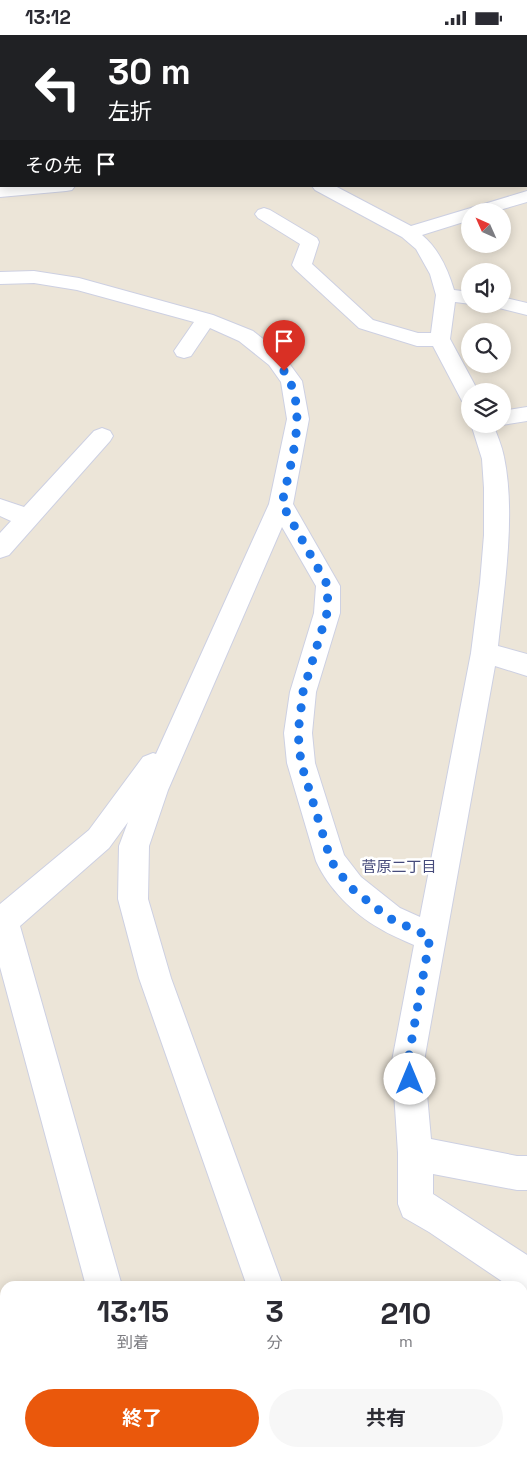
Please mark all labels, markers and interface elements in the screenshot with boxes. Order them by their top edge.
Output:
text: 13:12 [25,5,71,30]
text: 30 m [108,50,191,94]
icon: left [25,55,90,120]
text: 左折 [108,97,152,125]
icon: arrive [92,150,120,178]
text: その先 [25,153,82,178]
north arrow [461,203,511,253]
map controls [461,203,511,433]
button: sound [461,263,511,313]
pin [263,320,305,371]
button: search [461,323,511,373]
icon: arrive [270,327,298,355]
button: layers [461,383,511,433]
district label: 菅原二丁目 [361,857,437,876]
position arrow [383,1052,435,1104]
text: 13:15 [97,1292,169,1331]
text: 3 [266,1292,284,1331]
text: 210 [380,1294,431,1333]
text: m [399,1331,413,1352]
text: 到着 [117,1332,149,1353]
text: 分 [267,1332,283,1353]
button: 終了 [25,1389,259,1447]
button: 共有 [269,1389,503,1447]

